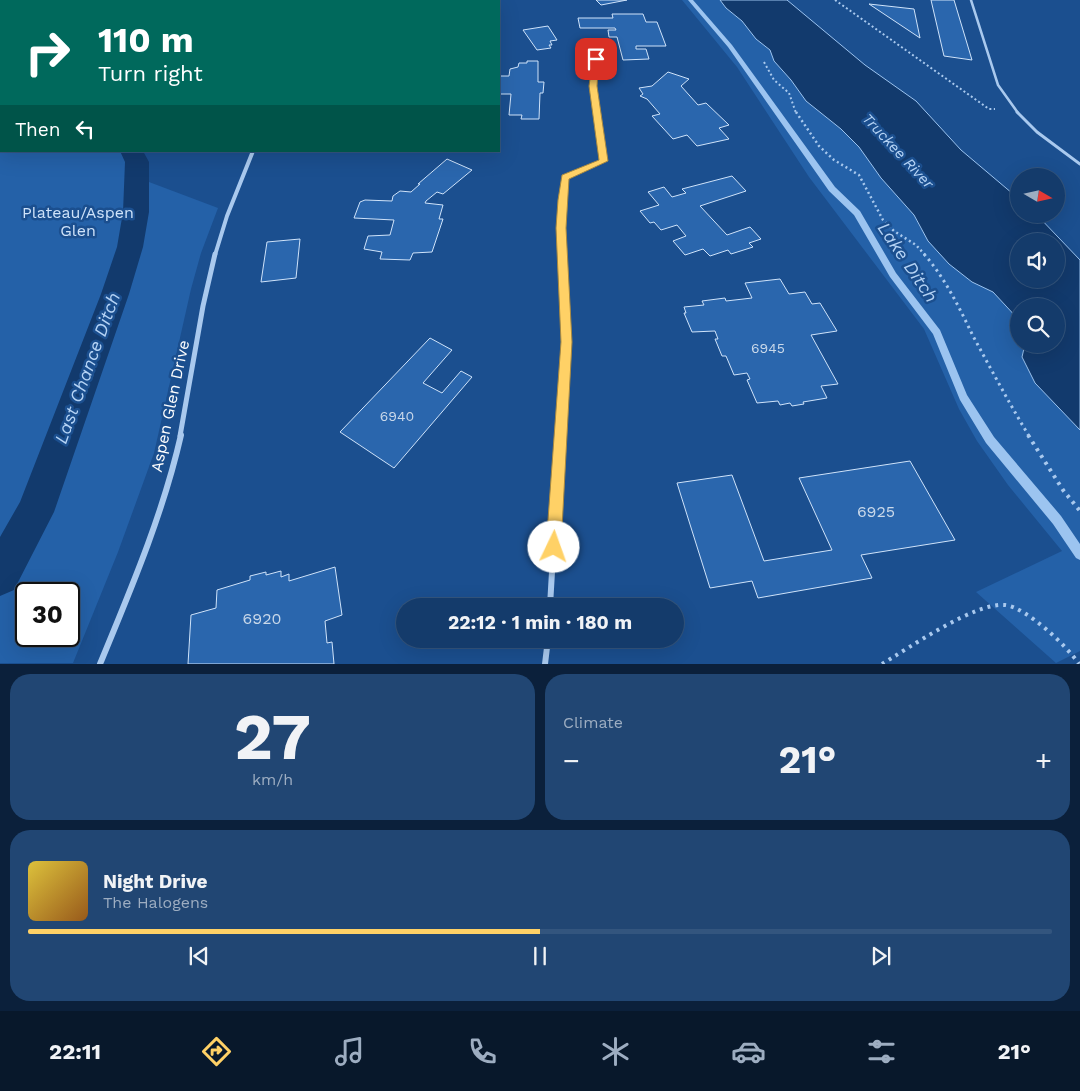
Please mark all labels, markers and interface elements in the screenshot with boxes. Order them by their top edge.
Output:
text: 110 m [98,19,194,61]
icon: right [15,20,80,85]
pin [575,38,617,80]
icon: arrive [582,45,610,73]
text: Turn right [98,61,203,86]
water label: Truckee River [859,110,938,193]
icon: left [71,115,99,143]
text: Then [15,118,61,141]
north arrow [1010,168,1065,222]
map controls [1010,168,1065,353]
park label: Plateau/Aspen Glen [22,203,134,240]
water label: Lake Ditch [874,218,942,306]
button: sound [1010,233,1065,288]
water label: Last Chance Ditch [50,290,124,446]
button: search [1010,298,1065,353]
street label: Aspen Glen Drive [147,338,193,474]
house number: 6945 [751,340,785,356]
house number: 6940 [380,408,414,424]
house number: 6925 [857,502,895,521]
position arrow [527,520,579,572]
speed limit sign: 30 [15,582,80,647]
house number: 6920 [243,609,281,628]
text: 22:12 · 1 min · 180 m [448,611,632,634]
text: 27 [234,699,311,775]
text: Climate [563,713,623,732]
text: 21° [779,738,836,782]
text: − [563,744,580,777]
text: + [1035,744,1052,777]
text: km/h [252,770,293,789]
text: Night Drive [103,870,208,893]
text: The Halogens [103,893,208,912]
icon: previous [185,942,213,970]
icon: pause [526,942,554,970]
icon: next [867,942,895,970]
icon: directions [199,1034,234,1069]
icon: music [332,1034,367,1069]
icon: phone [465,1034,500,1069]
icon: climate [598,1034,633,1069]
icon: car [731,1034,766,1069]
icon: filters [864,1034,899,1069]
text: 22:11 [49,1039,101,1064]
text: 21° [997,1039,1031,1064]

